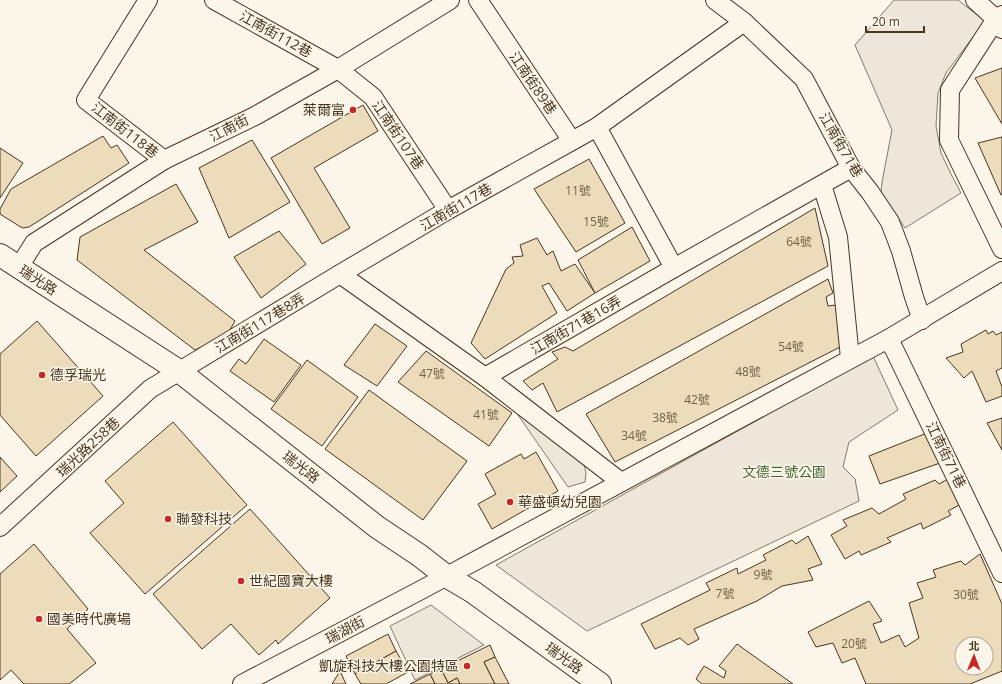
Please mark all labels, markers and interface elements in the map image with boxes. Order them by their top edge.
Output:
street label: 江南街112巷 [237,6,316,61]
scale bar [866,8,924,34]
text: 20 m [872,13,900,30]
street label: 江南街89巷 [505,48,561,118]
street label: 江南街107巷 [368,96,429,173]
street label: 江南街118巷 [88,97,163,162]
place label: 萊爾富 [303,100,345,119]
marker: 萊爾富 [348,105,358,115]
street label: 江南街71巷 [815,109,868,181]
street label: 江南街 [206,110,252,146]
street label: 江南街117巷 [416,178,495,235]
house number: 11號 [565,182,591,199]
house number: 15號 [583,213,609,230]
house number: 64號 [786,233,812,250]
street label: 瑞光路 [15,260,61,299]
street label: 江南街117巷8弄 [211,288,308,357]
street label: 江南街71巷16弄 [527,291,625,358]
house number: 54號 [778,338,804,355]
house number: 48號 [735,363,761,380]
place label: 德孚瑞光 [50,365,106,384]
house number: 47號 [419,365,445,382]
marker: 德孚瑞光 [37,370,47,380]
house number: 42號 [684,391,710,408]
house number: 41號 [473,406,499,423]
house number: 38號 [652,409,678,426]
street label: 瑞光路258巷 [52,412,123,481]
street label: 江南街71巷 [922,418,971,491]
house number: 34號 [621,427,647,444]
street label: 瑞光路 [279,446,324,487]
park label: 文德三號公園 [742,462,826,481]
place label: 華盛頓幼兒園 [518,492,602,511]
marker: 華盛頓幼兒園 [505,497,515,507]
place label: 聯發科技 [176,509,232,528]
marker: 聯發科技 [163,514,173,524]
house number: 9號 [754,566,772,583]
place label: 世紀國寶大樓 [249,571,333,590]
marker: 世紀國寶大樓 [236,576,246,586]
house number: 7號 [716,585,734,602]
house number: 30號 [953,586,979,603]
place label: 國美時代廣場 [47,609,131,628]
street label: 瑞湖街 [322,611,368,648]
marker: 國美時代廣場 [34,614,44,624]
house number: 20號 [841,635,867,652]
north arrow [954,636,994,676]
street label: 瑞光路 [542,638,587,678]
text: 北 [969,638,980,653]
place label: 凱旋科技大樓公園特區 [319,656,459,675]
marker: 凱旋科技大樓公園特區 [462,661,472,671]

